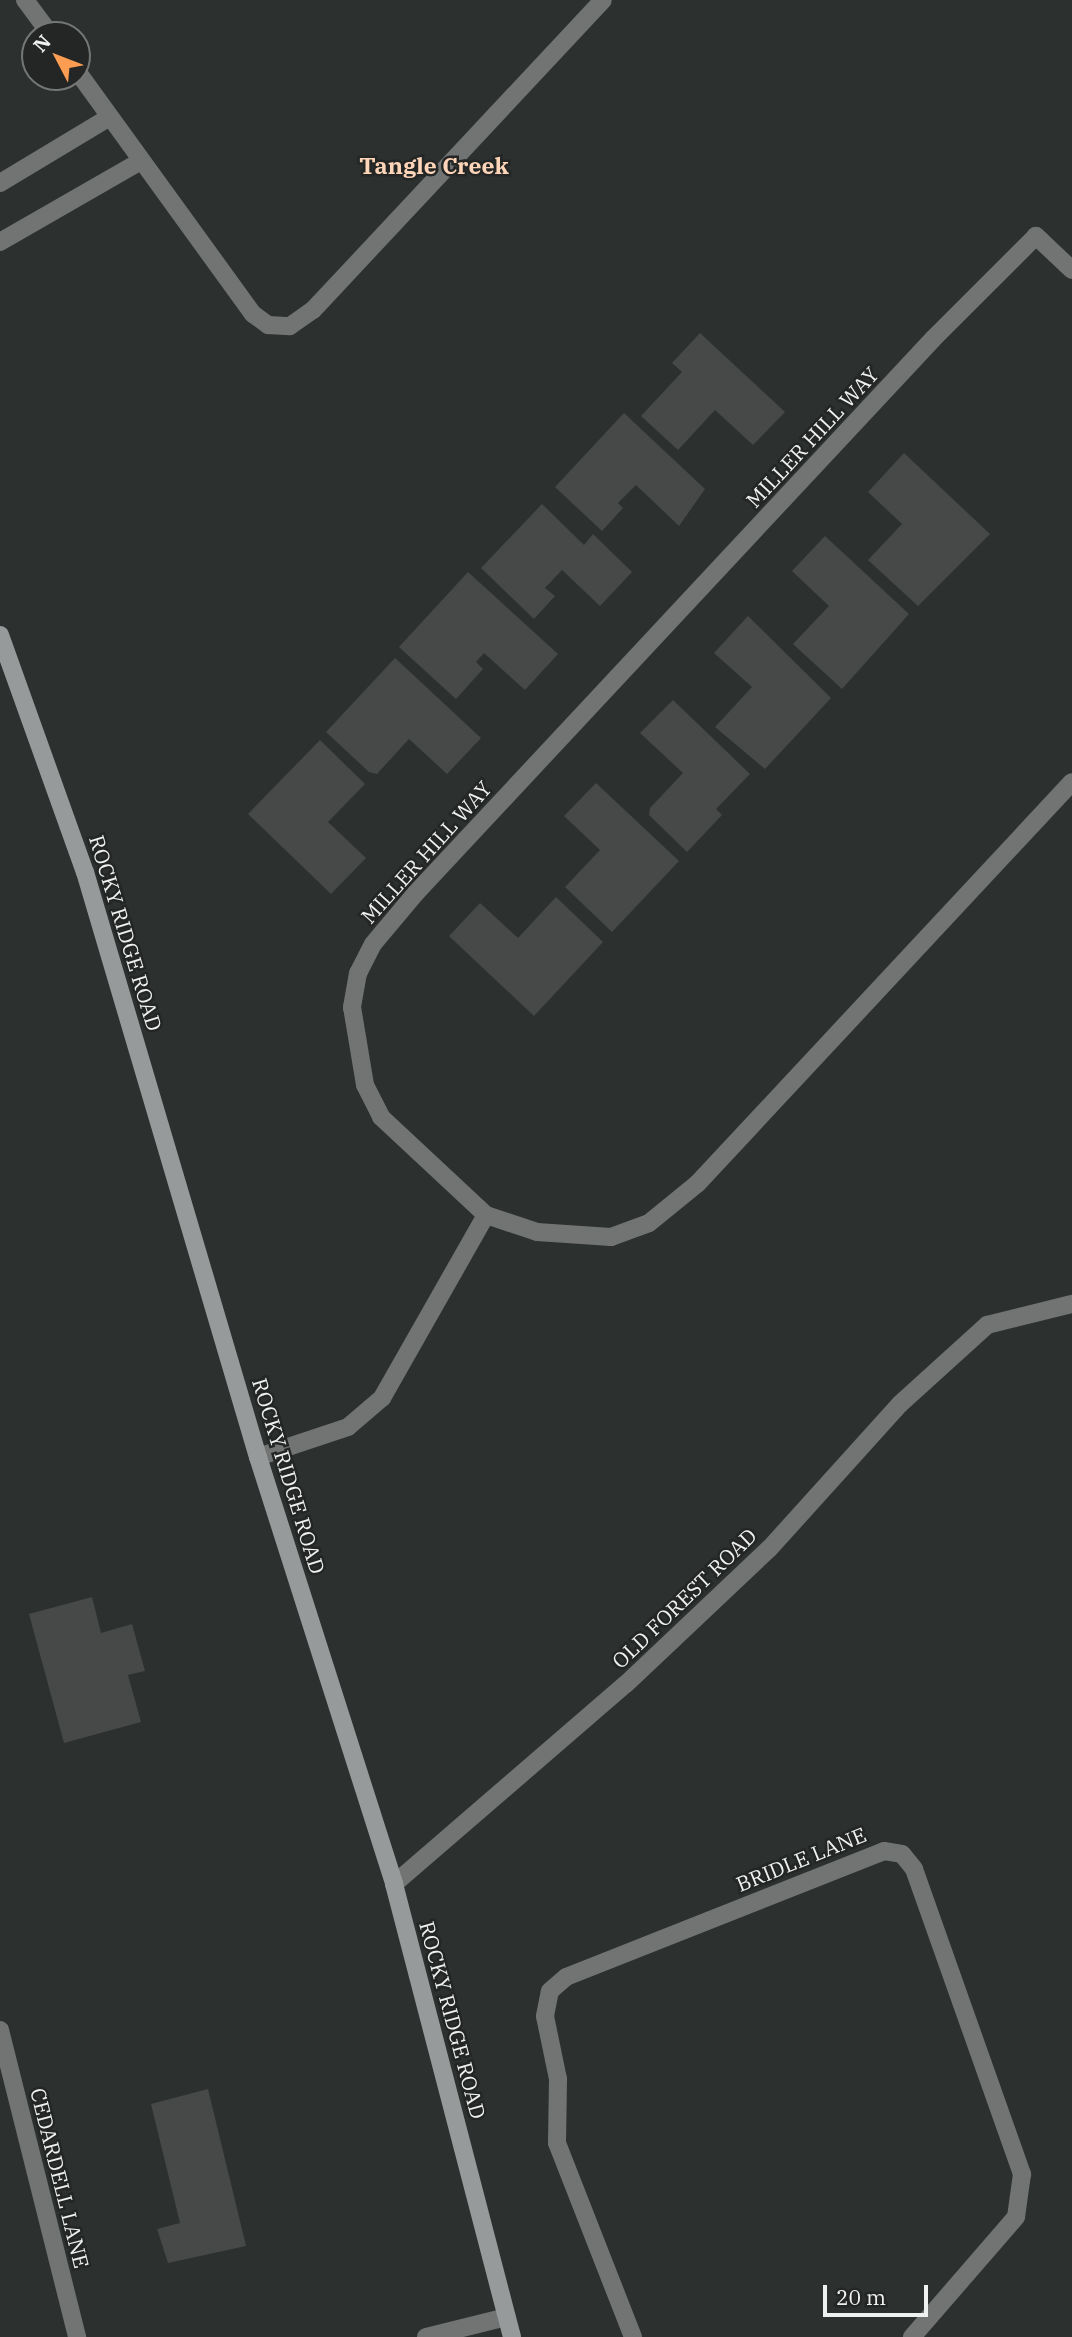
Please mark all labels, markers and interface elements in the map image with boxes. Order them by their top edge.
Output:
north arrow [21,21,91,91]
text: N [28,30,56,57]
district label: Tangle Creek [359,151,509,179]
street label: MILLER HILL WAY [740,362,884,512]
street label: MILLER HILL WAY [355,776,497,928]
street label: ROCKY RIDGE ROAD [84,832,168,1034]
street label: ROCKY RIDGE ROAD [247,1375,331,1577]
street label: OLD FOREST ROAD [607,1523,761,1673]
street label: BRIDLE LANE [732,1821,870,1897]
street label: ROCKY RIDGE ROAD [415,1919,491,2121]
street label: CEDARDELL LANE [25,2085,95,2271]
scale bar [827,2270,932,2314]
text: 20 m [836,2283,886,2311]

